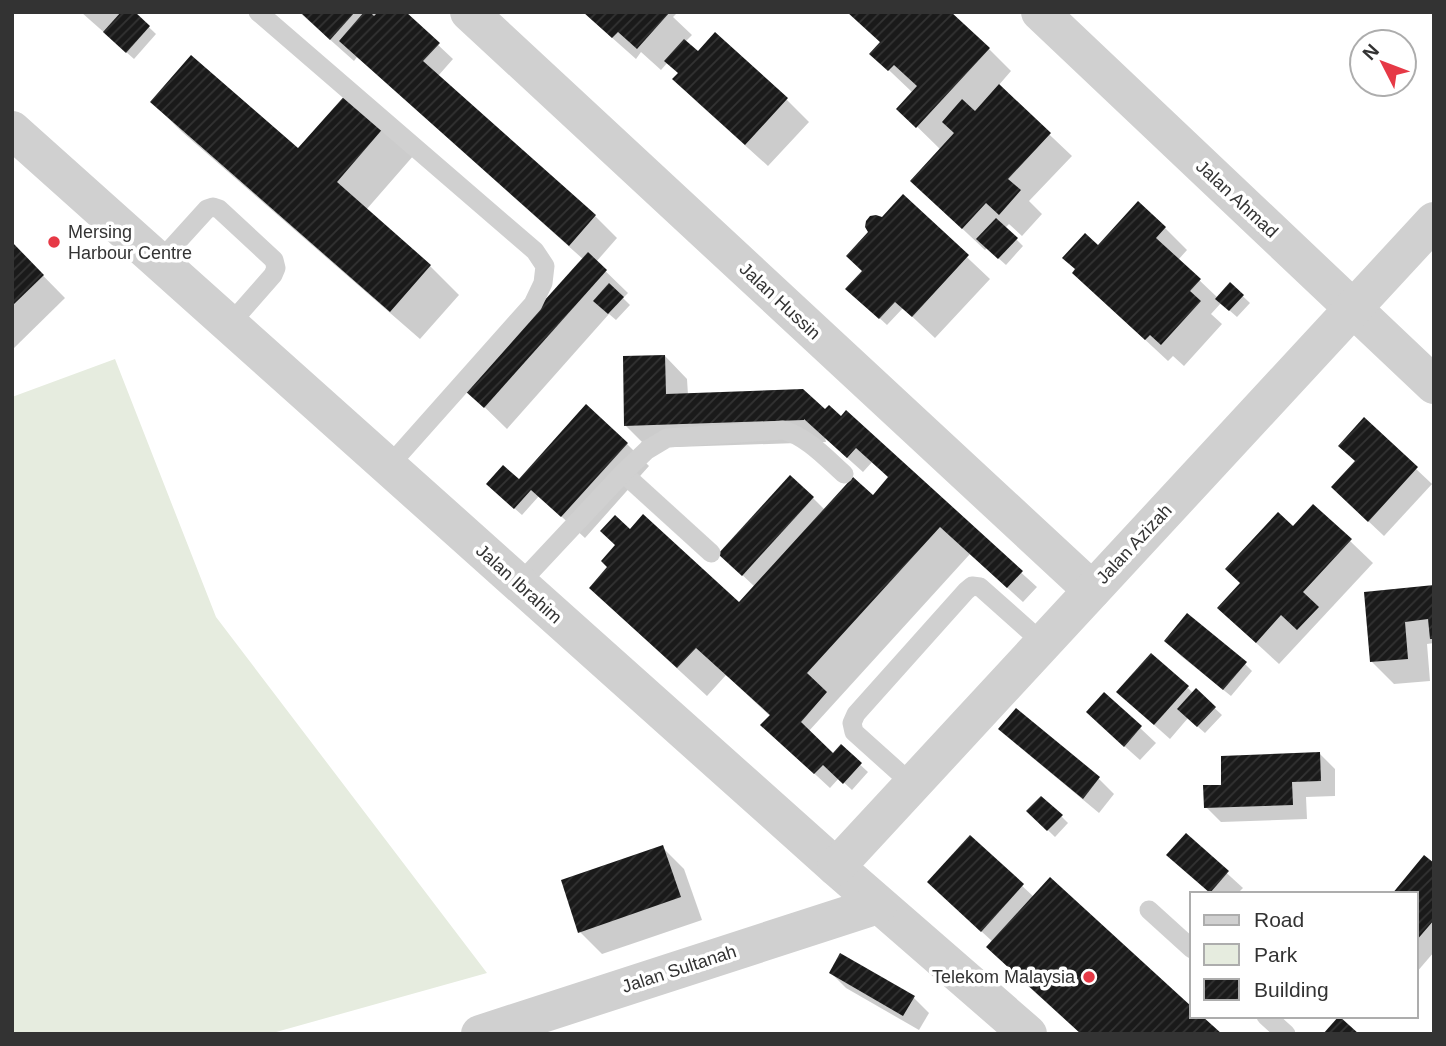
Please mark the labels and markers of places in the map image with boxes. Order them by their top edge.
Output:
place label: Mersing Harbour Centre [68,222,192,263]
marker: Mersing Harbour Centre [46,234,62,250]
place label: Telekom Malaysia [932,967,1076,987]
marker: Telekom Malaysia [1081,969,1097,985]

